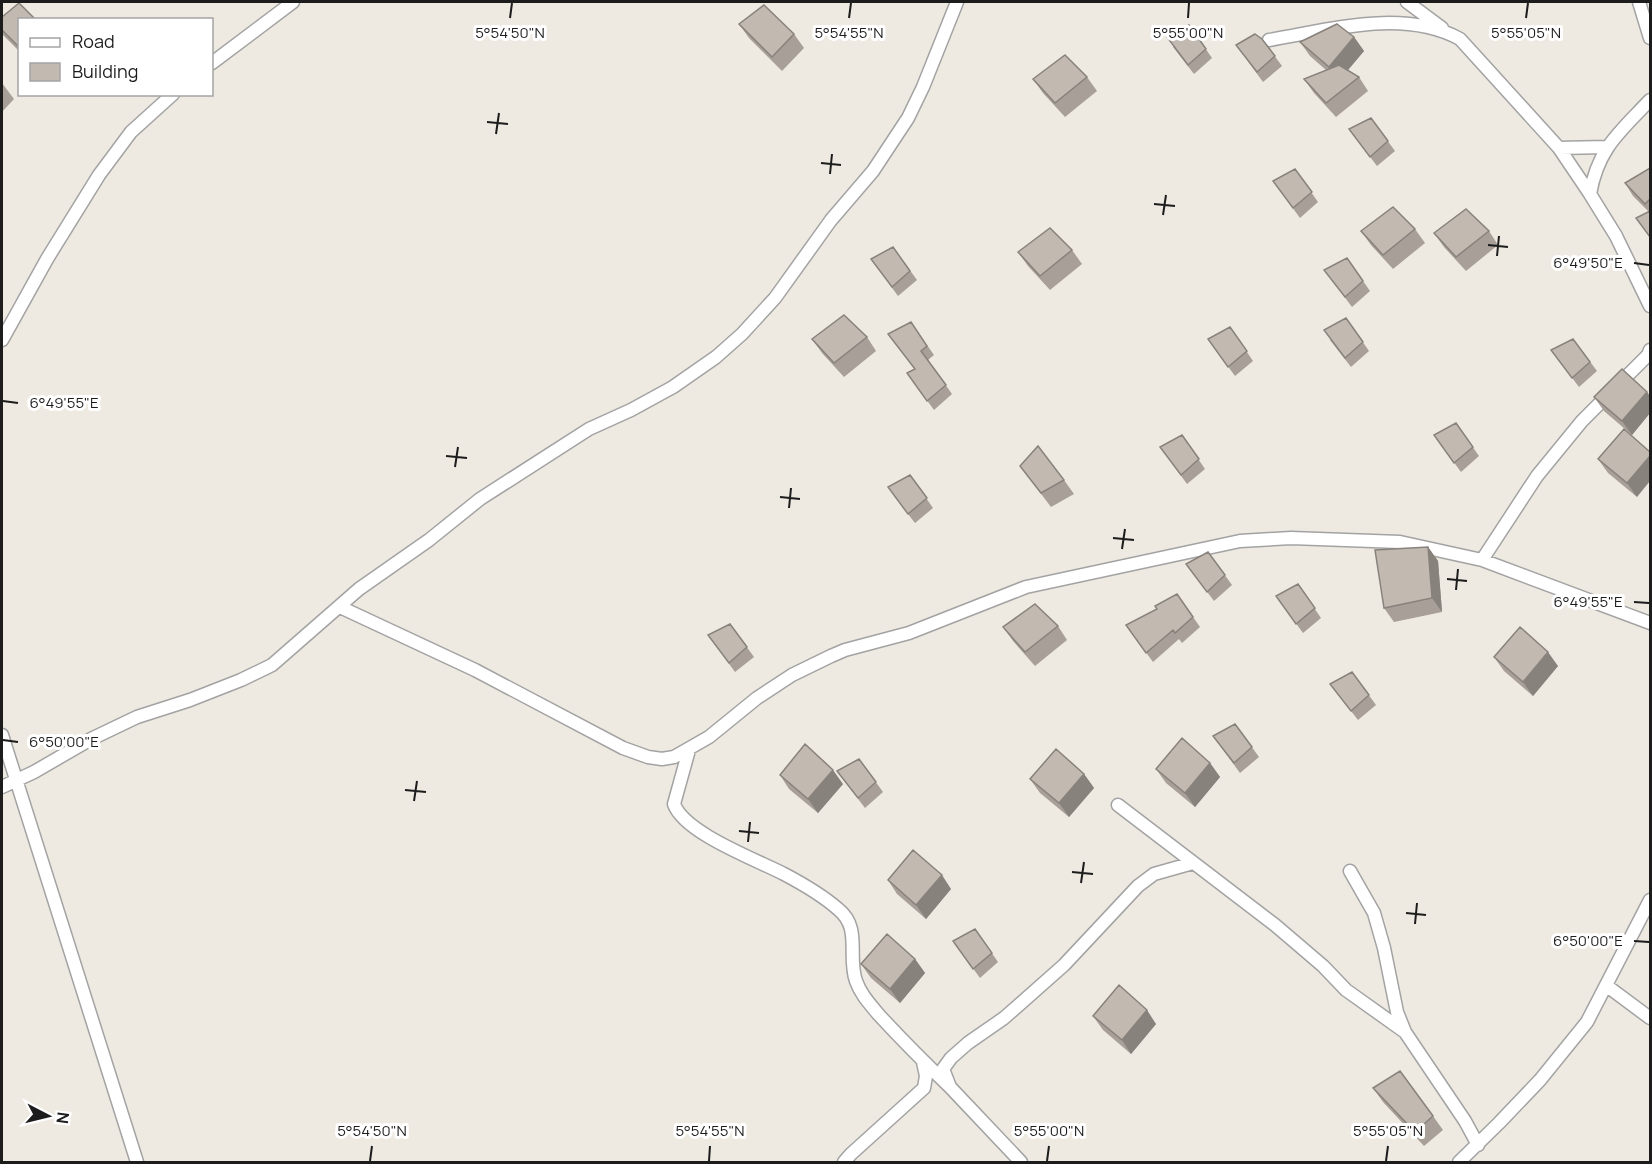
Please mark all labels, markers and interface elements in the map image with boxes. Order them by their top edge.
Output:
legend [18,18,213,96]
text: 5°54'50"N [475,22,545,43]
text: 5°54'55"N [814,22,884,43]
text: 5°55'00"N [1153,22,1223,43]
text: 5°55'05"N [1491,22,1561,43]
text: Road [72,29,115,53]
text: Building [72,59,138,83]
text: 6°49'50"E [1553,252,1623,273]
text: 6°49'55"E [29,392,99,413]
text: 6°49'55"E [1553,591,1623,612]
text: 6°50'00"E [29,731,99,752]
text: 6°50'00"E [1553,930,1623,951]
north arrow [18,1086,78,1146]
text: N [51,1111,75,1125]
text: 5°54'50"N [337,1120,407,1141]
text: 5°54'55"N [675,1120,745,1141]
text: 5°55'00"N [1014,1120,1084,1141]
text: 5°55'05"N [1353,1120,1423,1141]

